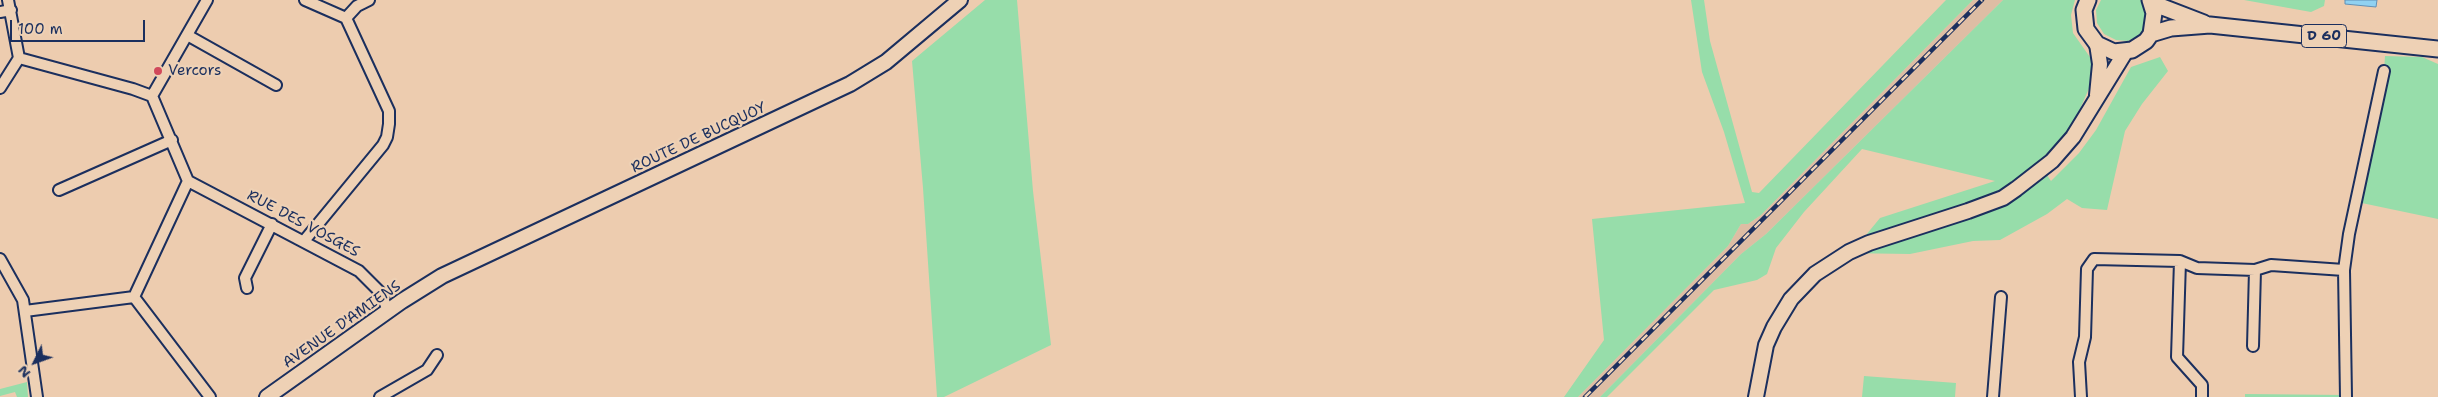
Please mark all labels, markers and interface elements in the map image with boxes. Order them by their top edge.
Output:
scale bar [12,10,148,42]
text: 100 m [18,19,63,39]
road number: D 60 [2302,24,2346,48]
place label: Vercors [168,62,221,80]
marker: Vercors [152,65,164,77]
street label: ROUTE DE BUCQUOY [629,99,769,177]
street label: RUE DES VOSGES [244,187,362,261]
street label: AVENUE D'AMIENS [279,277,405,373]
north arrow [10,337,60,387]
text: N [13,362,34,382]

